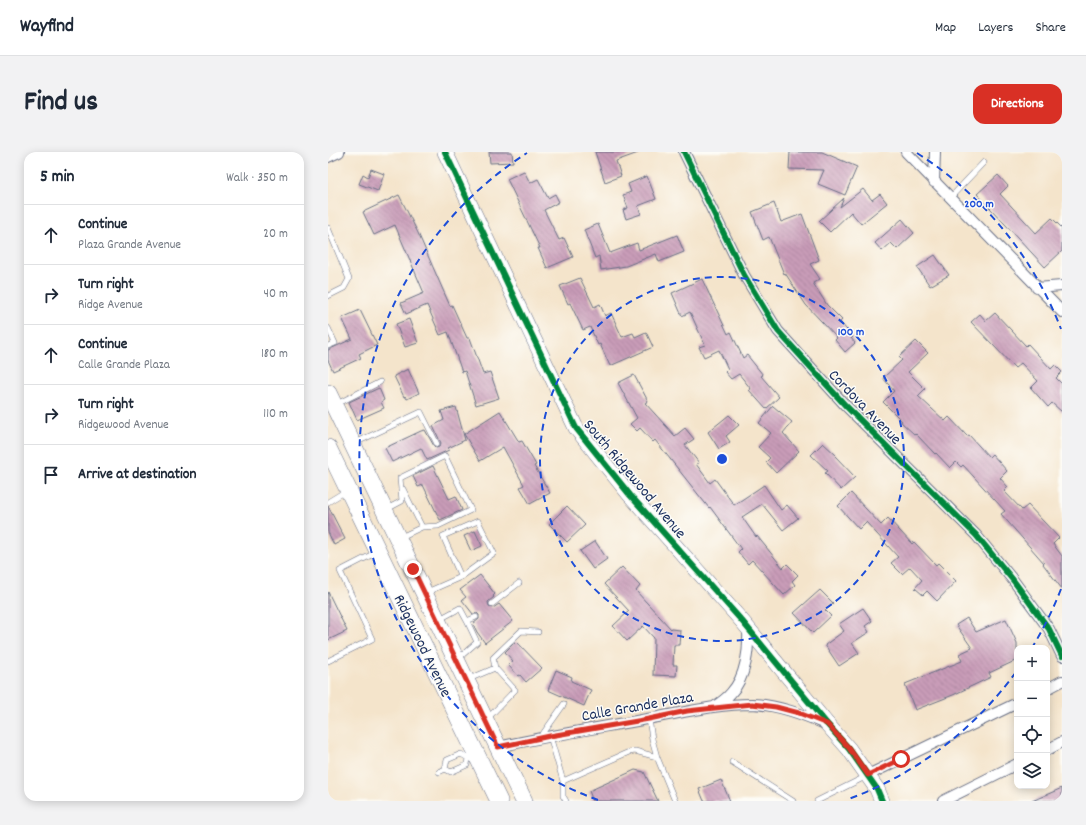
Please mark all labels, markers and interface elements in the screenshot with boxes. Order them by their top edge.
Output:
text: Wayfind [20,14,74,41]
text: Map [935,18,956,38]
text: Layers [978,18,1013,38]
text: Share [1035,18,1066,38]
text: Find us [24,84,98,124]
button: Directions [973,84,1062,124]
text: 5 min [40,166,74,190]
text: Walk · 350 m [226,169,288,188]
text: 200 m [964,196,994,213]
text: Continue [78,214,127,236]
icon: ahead [40,224,62,246]
text: 20 m [263,225,288,244]
text: Plaza Grande Avenue [78,236,181,255]
text: Turn right [78,274,134,296]
icon: right [40,284,62,306]
text: 40 m [264,285,288,304]
text: Ridge Avenue [78,296,143,315]
text: 100 m [838,324,864,341]
text: Continue [78,334,127,356]
icon: ahead [40,344,62,366]
text: 180 m [261,345,288,364]
text: Calle Grande Plaza [78,356,170,375]
street label: Cordova Avenue [822,365,906,451]
text: Turn right [78,394,134,416]
icon: right [40,404,62,426]
text: 110 m [263,405,288,424]
street label: South Ridgewood Avenue [577,415,691,544]
text: Ridgewood Avenue [78,416,169,435]
centre of rings [715,452,729,466]
icon: arrive [40,464,62,486]
text: Arrive at destination [78,464,196,486]
route end [404,560,422,578]
street label: Ridgewood Avenue [387,591,457,701]
map controls [1014,645,1050,789]
button: + [1014,645,1050,681]
button: − [1014,681,1050,717]
street label: Calle Grande Plaza [580,686,696,729]
button: locate [1014,717,1050,753]
route start [892,750,910,768]
button: layers [1014,753,1050,789]

